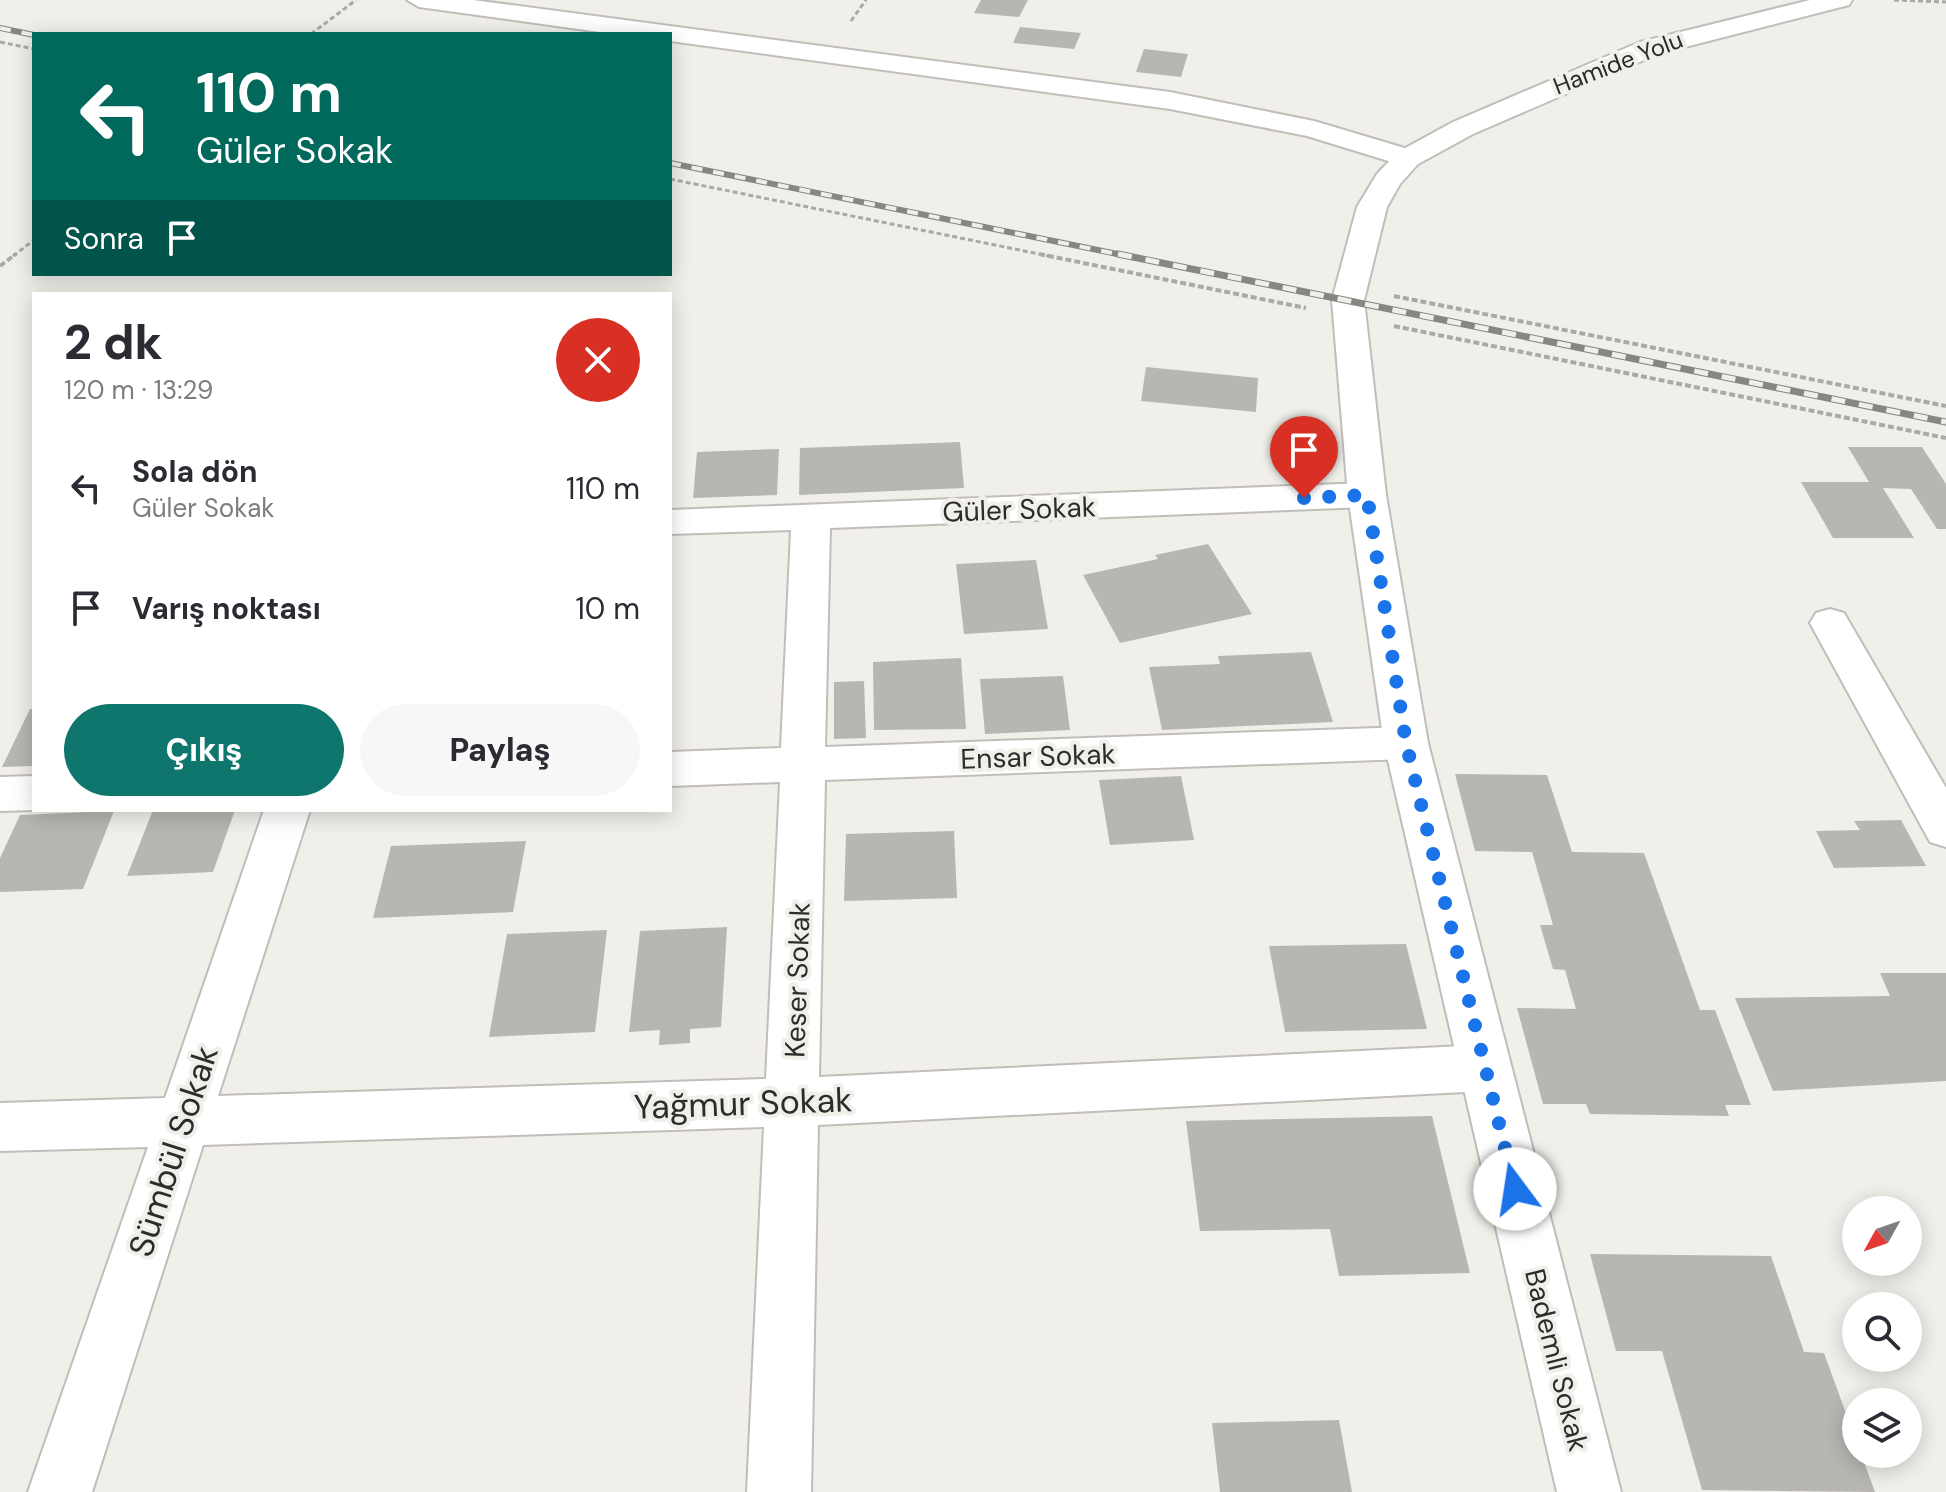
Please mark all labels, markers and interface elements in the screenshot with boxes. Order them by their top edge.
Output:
street label: Hamide Yolu [1549,24,1687,101]
text: 110 m [196,56,342,129]
icon: left [64,64,168,168]
text: Güler Sokak [196,127,393,174]
icon: arrive [160,216,204,260]
text: Sonra [64,219,144,258]
text: 2 dk [64,311,163,374]
button: close [556,318,640,402]
text: 120 m · 13:29 [64,373,213,407]
pin [1270,416,1338,498]
icon: arrive [1282,428,1326,472]
text: Sola dön [132,452,258,491]
icon: left [64,466,108,510]
text: 110 m [566,469,640,508]
street label: Güler Sokak [942,488,1096,531]
text: Güler Sokak [132,491,274,525]
icon: arrive [64,586,108,630]
text: Varış noktası [132,589,321,628]
text: 10 m [575,589,640,628]
button: Çıkış [64,704,344,796]
button: Paylaş [360,704,640,796]
street label: Ensar Sokak [960,735,1116,778]
street label: Keser Sokak [776,902,819,1058]
street label: Sümbül Sokak [118,1040,229,1262]
street label: Yağmur Sokak [633,1077,853,1130]
position arrow [1473,1147,1557,1231]
north arrow [1842,1196,1922,1276]
map controls [1842,1196,1922,1468]
street label: Bademli Sokak [1516,1265,1597,1455]
button: search [1842,1292,1922,1372]
button: layers [1842,1388,1922,1468]

